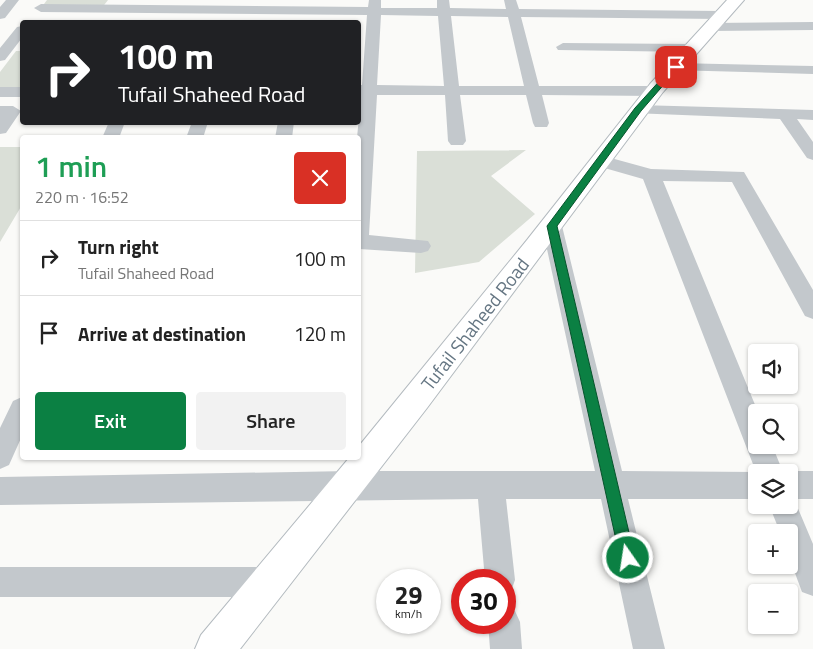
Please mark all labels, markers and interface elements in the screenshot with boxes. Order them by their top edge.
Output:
text: 100 m [118,29,214,83]
icon: right [35,40,100,105]
pin [655,46,697,88]
icon: arrive [662,53,690,81]
text: Tufail Shaheed Road [118,77,305,111]
text: 1 min [35,143,107,189]
button: close [294,152,346,204]
text: 220 m · 16:52 [35,185,129,209]
text: Turn right [78,232,159,261]
icon: right [35,244,63,272]
text: 100 m [294,244,346,273]
street label: Tufail Shaheed Road [413,251,536,396]
text: Tufail Shaheed Road [78,261,214,285]
icon: arrive [35,319,63,347]
text: Arrive at destination [78,319,246,348]
text: 120 m [294,319,346,348]
map controls [748,344,798,634]
button: sound [748,344,798,394]
button: Exit [35,392,186,450]
button: Share [196,392,346,450]
button: search [748,404,798,454]
button: layers [748,464,798,514]
button: + [748,524,798,574]
position arrow [601,531,653,583]
speed limit sign: 30 [451,569,516,634]
text: 29 [394,576,423,614]
button: − [748,584,798,634]
text: km/h [395,604,422,623]

